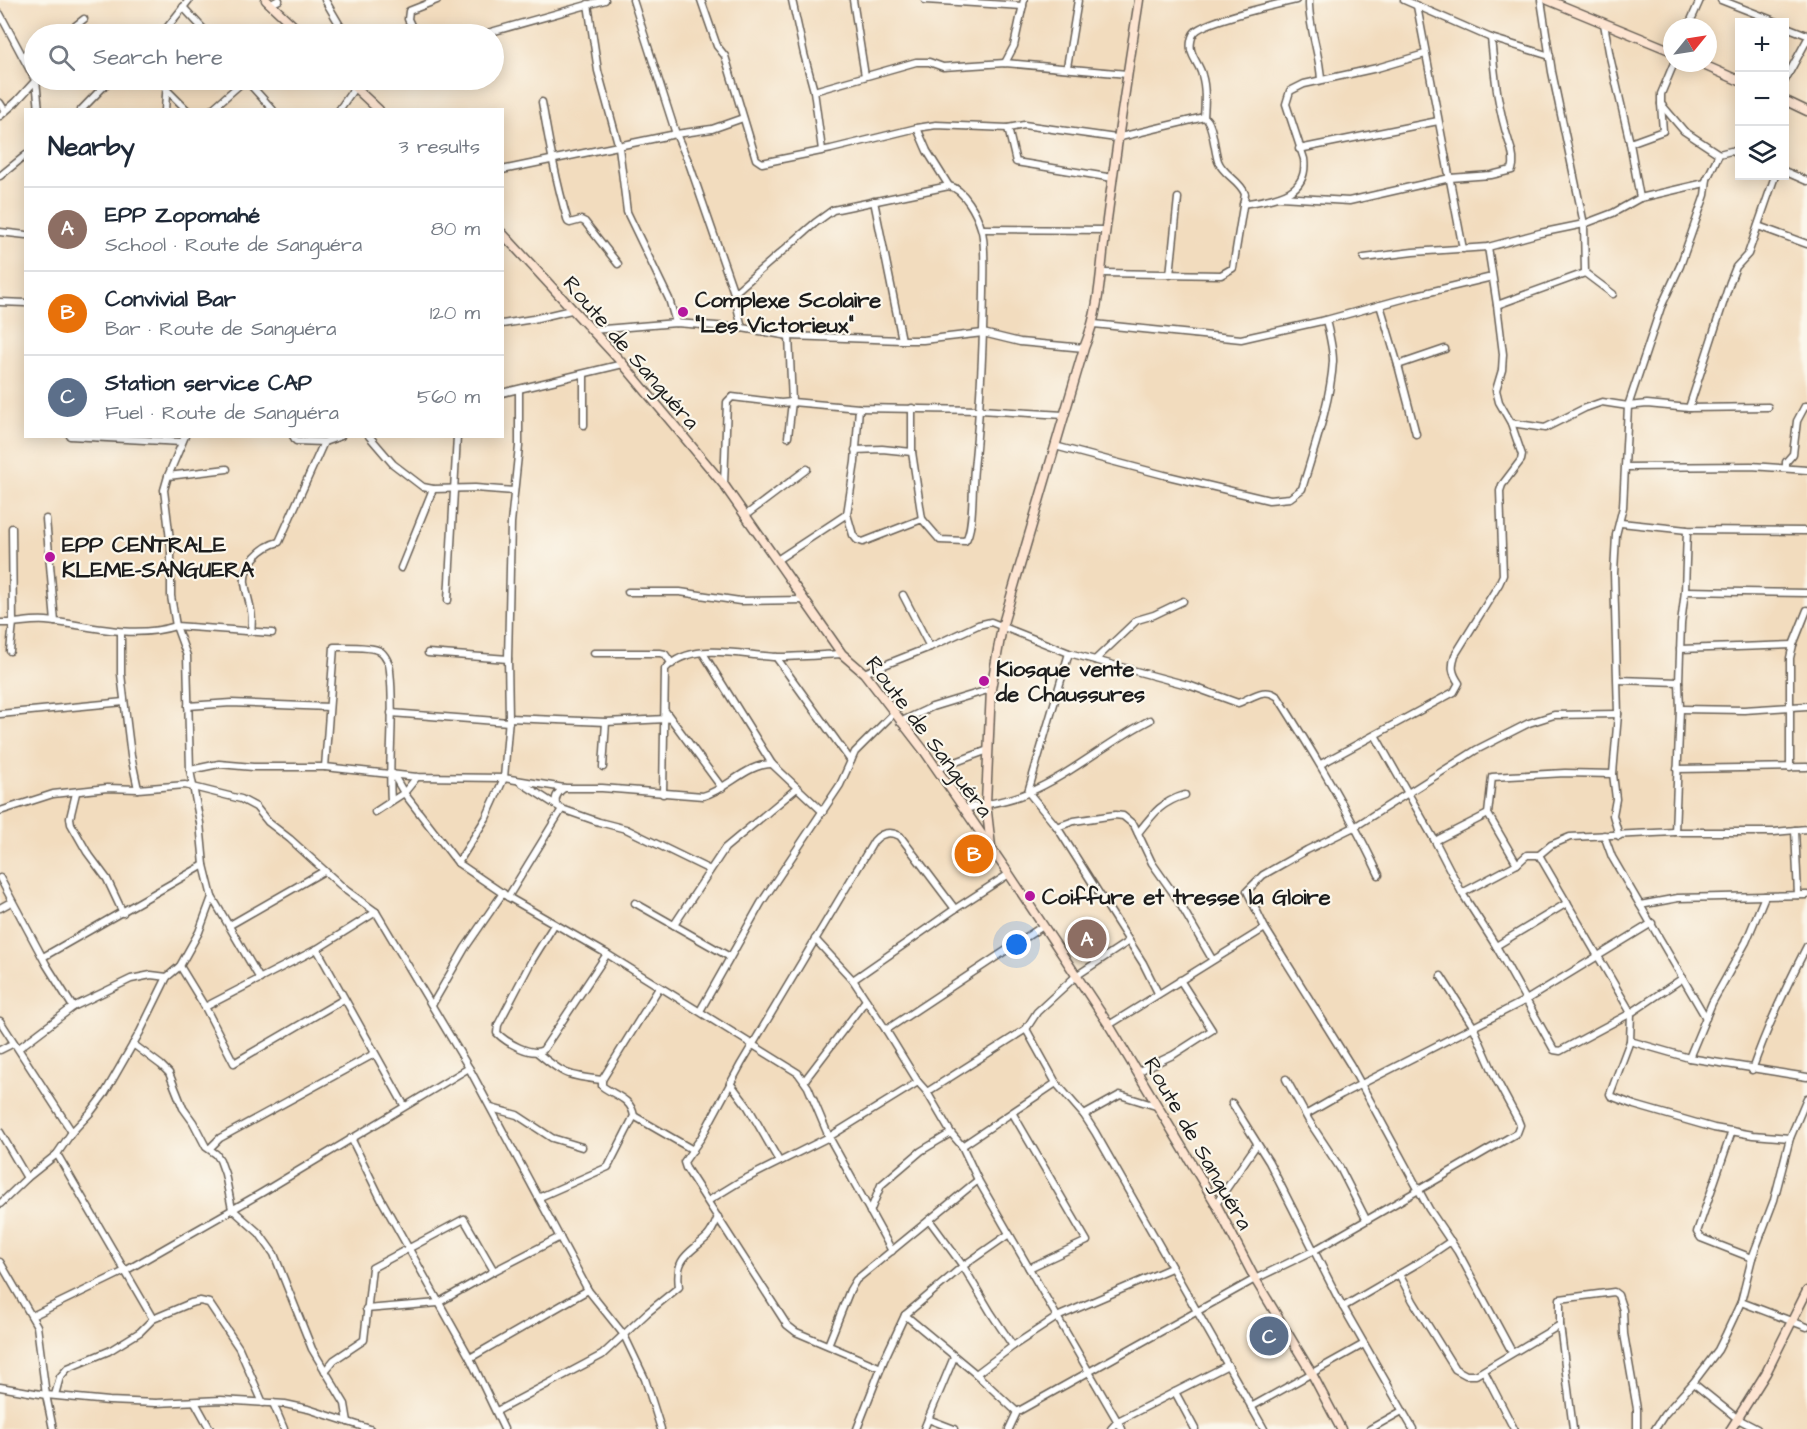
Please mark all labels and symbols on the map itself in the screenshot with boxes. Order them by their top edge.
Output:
north arrow [1663,18,1717,72]
street label: Route de Sanguéra [554,269,707,437]
place label: Complexe Scolaire "Les Victorieux" [695,285,881,341]
marker: Complexe Scolaire "Les Victorieux" [676,305,690,319]
place label: EPP CENTRALE KLEME-SANGUERA [62,530,255,586]
marker: EPP CENTRALE KLEME-SANGUERA [43,550,57,564]
street label: Route de Sanguéra [857,650,1000,825]
place label: Kiosque vente de Chaussures [995,654,1145,710]
marker: Kiosque vente de Chaussures [977,674,991,688]
pin: B [954,832,994,876]
place label: Coiffure et tresse la Gloire [1042,882,1331,913]
marker: Coiffure et tresse la Gloire [1023,889,1037,903]
pin: A [1068,916,1106,962]
your location [1002,930,1031,959]
street label: Route de Sanguéra [1135,1052,1260,1236]
pin: C [1250,1314,1288,1358]

